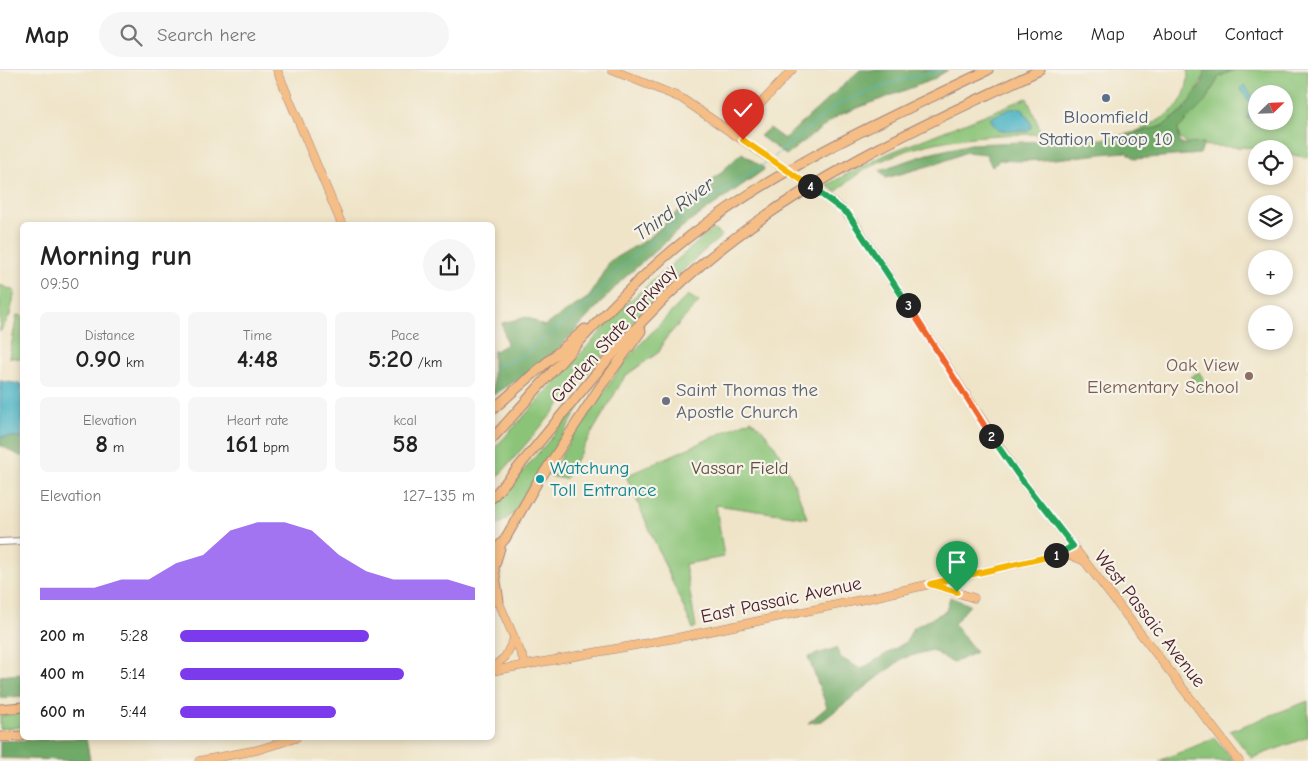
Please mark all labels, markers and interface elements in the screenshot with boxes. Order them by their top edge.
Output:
search box [99,12,449,57]
text: Map [25,21,69,49]
icon: search [117,21,145,49]
text: Search here [157,24,256,46]
text: Home [1016,24,1063,45]
text: Map [1091,24,1125,45]
text: About [1153,24,1197,45]
text: Contact [1225,24,1283,45]
north arrow [1248,85,1292,130]
map controls [1248,85,1293,350]
pin [722,89,764,140]
marker: Bloomfield Station Troop 10 [1100,92,1112,104]
icon: check [729,96,757,124]
place label: Bloomfield Station Troop 10 [1039,106,1173,150]
button: locate [1248,140,1293,185]
water label: Third River [630,172,719,246]
pin: 4 [798,174,822,198]
text: 4 [807,178,814,195]
button: layers [1248,195,1293,240]
button: share [423,239,475,291]
text: Morning run [40,240,192,272]
button: + [1248,250,1293,295]
street label: Garden State Parkway [546,260,682,408]
text: 09:50 [40,275,80,293]
pin: 3 [896,292,920,318]
text: 3 [905,297,912,314]
button: − [1248,305,1293,350]
text: Distance [85,327,135,344]
text: Time [243,327,272,344]
text: Pace [391,327,419,344]
text: 0.90 [75,344,121,373]
text: 4:48 [237,344,278,373]
text: 5:20 [368,344,413,373]
text: km [121,354,144,371]
text: /km [413,354,442,371]
place label: Oak View Elementary School [1087,354,1240,398]
marker: Oak View Elementary School [1243,370,1255,382]
place label: Saint Thomas the Apostle Church [676,379,818,423]
marker: Saint Thomas the Apostle Church [660,395,672,407]
text: Elevation [83,412,137,429]
text: Heart rate [227,412,288,429]
text: kcal [393,412,417,429]
pin: 2 [978,424,1004,448]
text: 2 [988,428,995,445]
text: 8 [95,429,108,458]
text: 161 [226,429,258,458]
text: 58 [392,429,418,458]
text: m [108,439,124,456]
text: bpm [258,439,289,456]
place label: Watchung Toll Entrance [550,457,656,501]
park label: Vassar Field [691,457,789,479]
marker: Watchung Toll Entrance [534,473,546,485]
text: Elevation [40,487,101,505]
text: 127–135 m [403,487,475,505]
pin [936,541,978,592]
pin: 1 [1044,542,1068,568]
street label: West Passaic Avenue [1090,546,1210,692]
text: 1 [1054,547,1059,564]
icon: arrive [943,548,971,576]
street label: East Passaic Avenue [699,572,863,628]
text: 200 m [40,627,85,645]
text: 5:28 [120,627,148,645]
text: 400 m [40,665,84,683]
text: 5:14 [120,665,146,683]
text: 600 m [40,703,85,721]
text: 5:44 [120,703,147,721]

